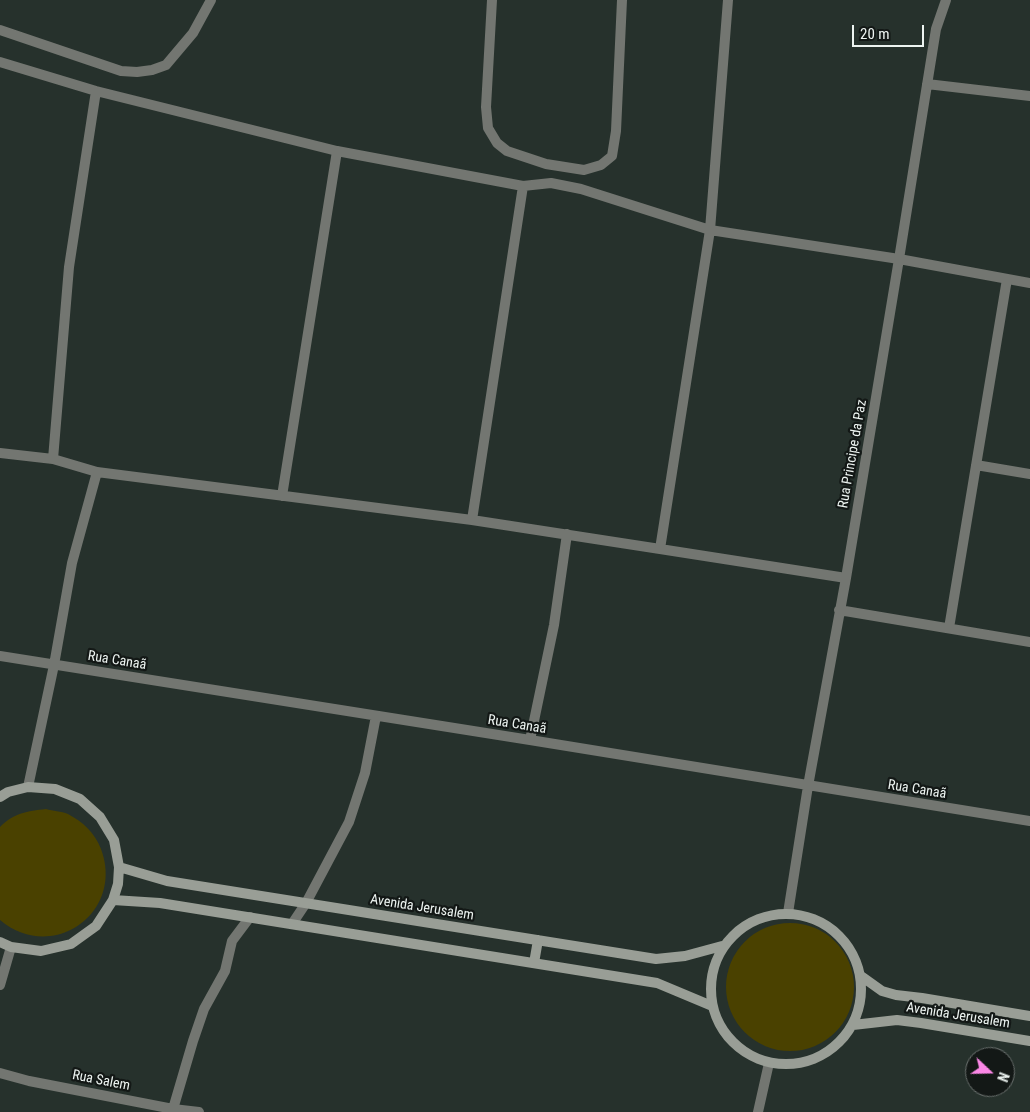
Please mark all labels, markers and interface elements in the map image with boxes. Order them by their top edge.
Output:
scale bar [855,15,928,47]
text: 20 m [860,25,890,43]
street label: Rua Principe da Paz [835,398,871,510]
street label: Rua Canaã [87,648,147,674]
street label: Rua Canaã [487,712,547,738]
street label: Rua Canaã [887,777,947,803]
street label: Avenida Jerusalem [369,892,475,924]
street label: Avenida Jerusalem [905,1000,1011,1032]
north arrow [965,1047,1015,1097]
street label: Rua Salem [71,1067,131,1095]
text: N [994,1070,1012,1084]

